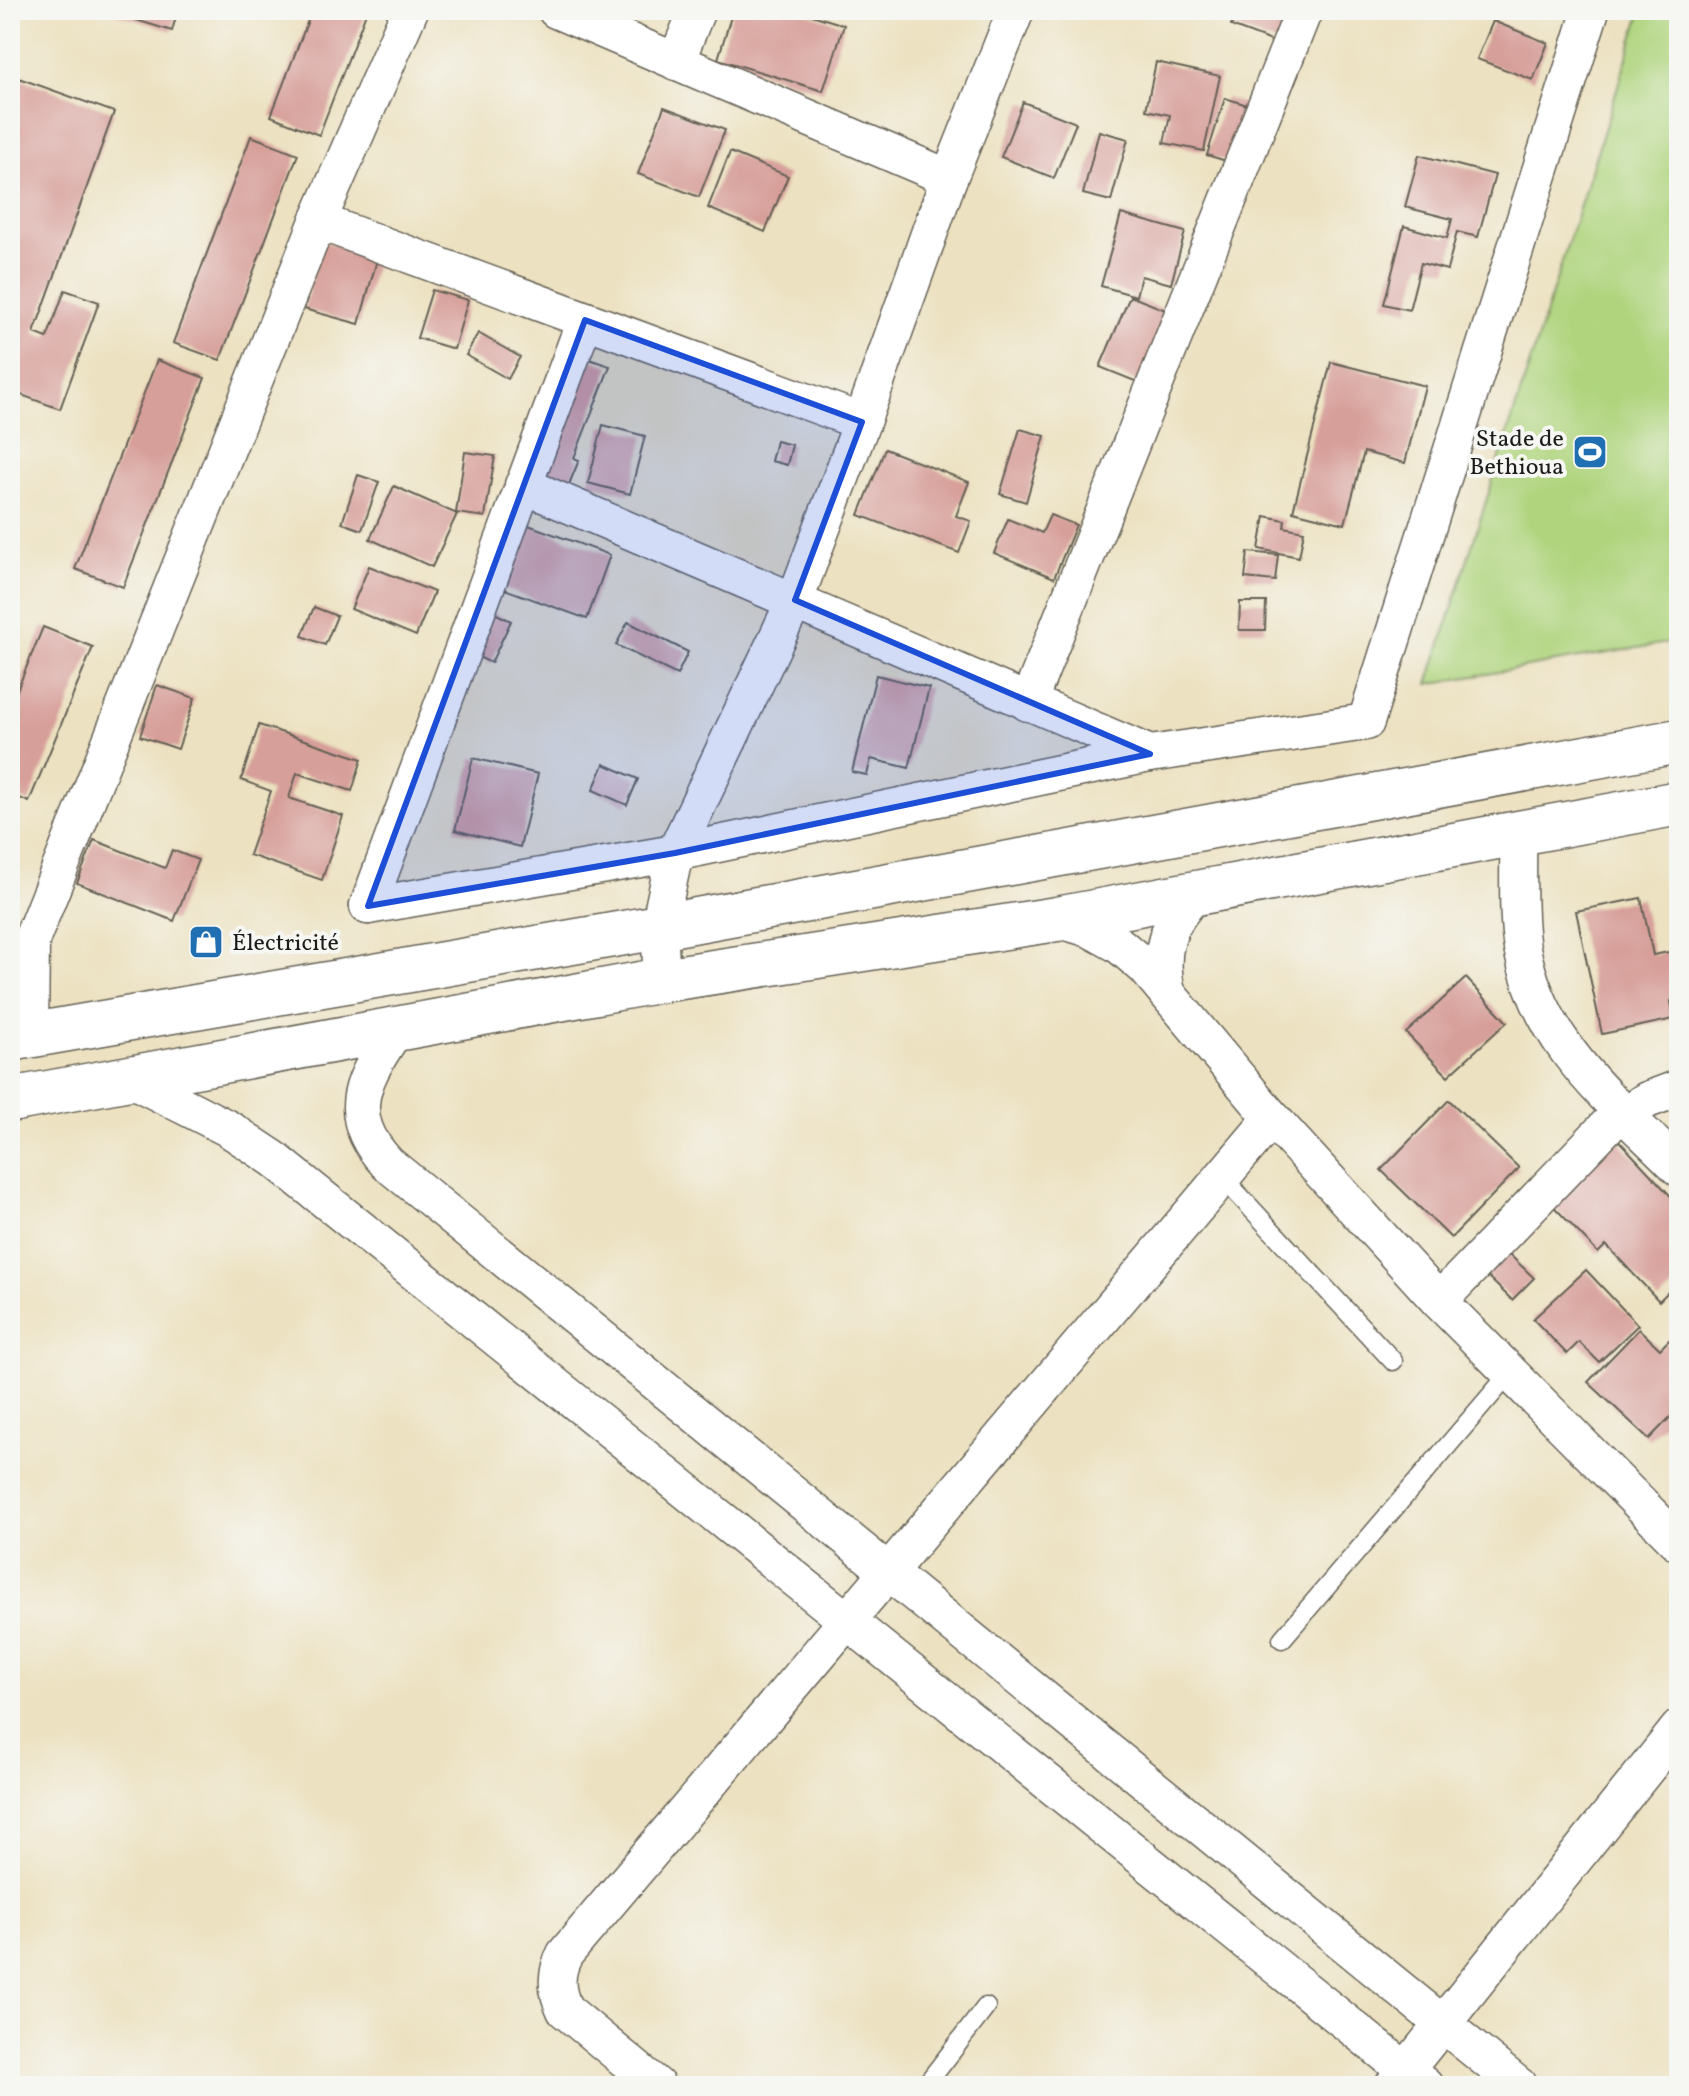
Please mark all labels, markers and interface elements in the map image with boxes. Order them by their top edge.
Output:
place label: Stade de Bethioua [1469,423,1564,485]
sports icon: Stade de Bethioua [1571,433,1609,471]
shop icon: Électricité [187,923,225,961]
place label: Électricité [232,927,339,961]

